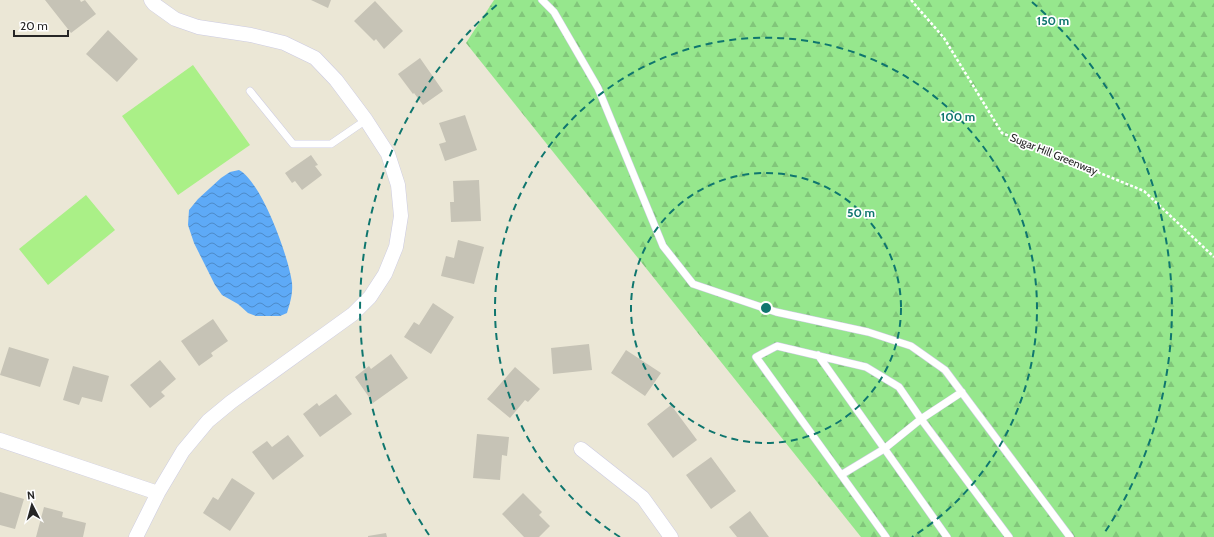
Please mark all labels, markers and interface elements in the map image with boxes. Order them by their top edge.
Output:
scale bar [14,12,68,38]
text: 150 m [1037,13,1069,28]
text: 20 m [20,18,48,33]
text: 100 m [941,109,975,124]
street label: Sugar Hill Greenway [1008,130,1100,178]
text: 50 m [847,205,875,220]
centre of rings [759,301,773,315]
north arrow [12,485,52,525]
text: N [26,488,36,502]

